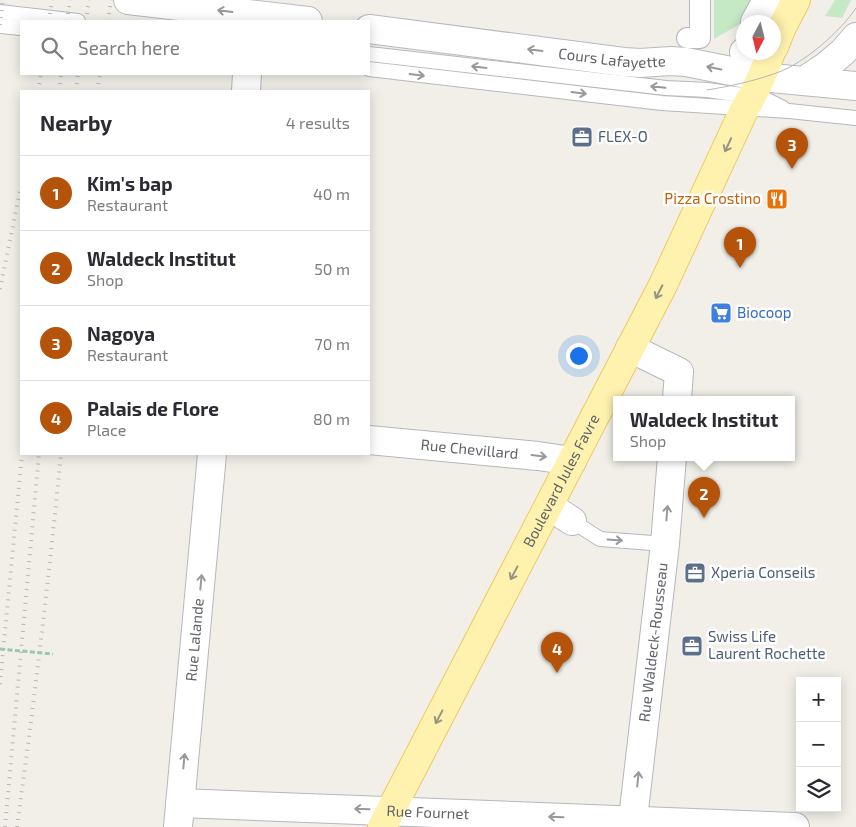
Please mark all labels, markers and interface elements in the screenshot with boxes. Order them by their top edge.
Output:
one-way arrow [217,6,233,16]
north arrow [736,15,781,60]
search box [20,20,370,75]
icon: search [38,34,66,62]
text: Search here [78,36,180,59]
street label: Cours Lafayette [557,44,666,71]
one-way arrow [527,45,543,55]
one-way arrow [472,62,488,72]
one-way arrow [706,62,722,72]
one-way arrow [409,70,425,80]
one-way arrow [651,82,667,92]
one-way arrow [570,88,586,98]
text: Nearby [40,110,112,135]
text: 4 results [286,113,350,132]
office icon: FLEX-O [570,125,594,149]
place label: FLEX-O [598,127,648,145]
pin: 3 [776,128,808,169]
one-way arrow [723,137,733,152]
text: Kim's bap [87,172,173,195]
text: 1 [53,184,59,203]
text: 40 m [313,184,350,203]
restaurant icon: Pizza Crostino [765,187,789,211]
place label: Pizza Crostino [664,189,761,207]
text: Restaurant [87,195,168,214]
pin: 1 [724,227,756,268]
text: Waldeck Institut [87,247,236,270]
text: 2 [51,259,61,278]
text: 50 m [314,259,350,278]
text: Shop [87,270,124,289]
one-way arrow [654,284,663,299]
supermarket icon: Biocoop [709,301,733,325]
place label: Biocoop [737,303,792,321]
text: Nagoya [87,322,155,345]
text: 3 [51,334,61,353]
text: 70 m [315,334,350,353]
your location [566,343,592,369]
text: Restaurant [87,345,168,364]
popup [613,396,795,461]
text: Palais de Flore [87,397,219,420]
text: Waldeck Institut [630,408,778,431]
text: 4 [51,409,61,428]
text: 80 m [313,409,350,428]
street label: Boulevard Jules Favre [519,411,603,550]
text: Place [87,420,126,439]
text: Shop [630,431,666,450]
street label: Rue Chevillard [420,435,519,462]
one-way arrow [531,451,547,461]
pin: 2 [688,477,720,518]
one-way arrow [662,505,672,521]
one-way arrow [607,536,623,545]
street label: Rue Waldeck-Rousseau [634,561,671,723]
office icon: Xperia Conseils [683,561,707,585]
place label: Xperia Conseils [711,563,816,581]
one-way arrow [509,565,518,580]
one-way arrow [196,574,206,590]
street label: Rue Lalande [181,597,207,682]
place label: Swiss Life Laurent Rochette [708,627,825,662]
pin: 4 [541,632,573,673]
office icon: Swiss Life Laurent Rochette [680,634,704,658]
map controls [796,677,841,812]
button: + [796,677,841,722]
one-way arrow [434,709,443,724]
button: − [796,722,841,767]
one-way arrow [179,753,189,769]
button: layers [796,767,841,812]
one-way arrow [633,771,643,787]
street label: Rue Fournet [386,801,470,822]
one-way arrow [354,805,370,814]
one-way arrow [549,813,565,822]

